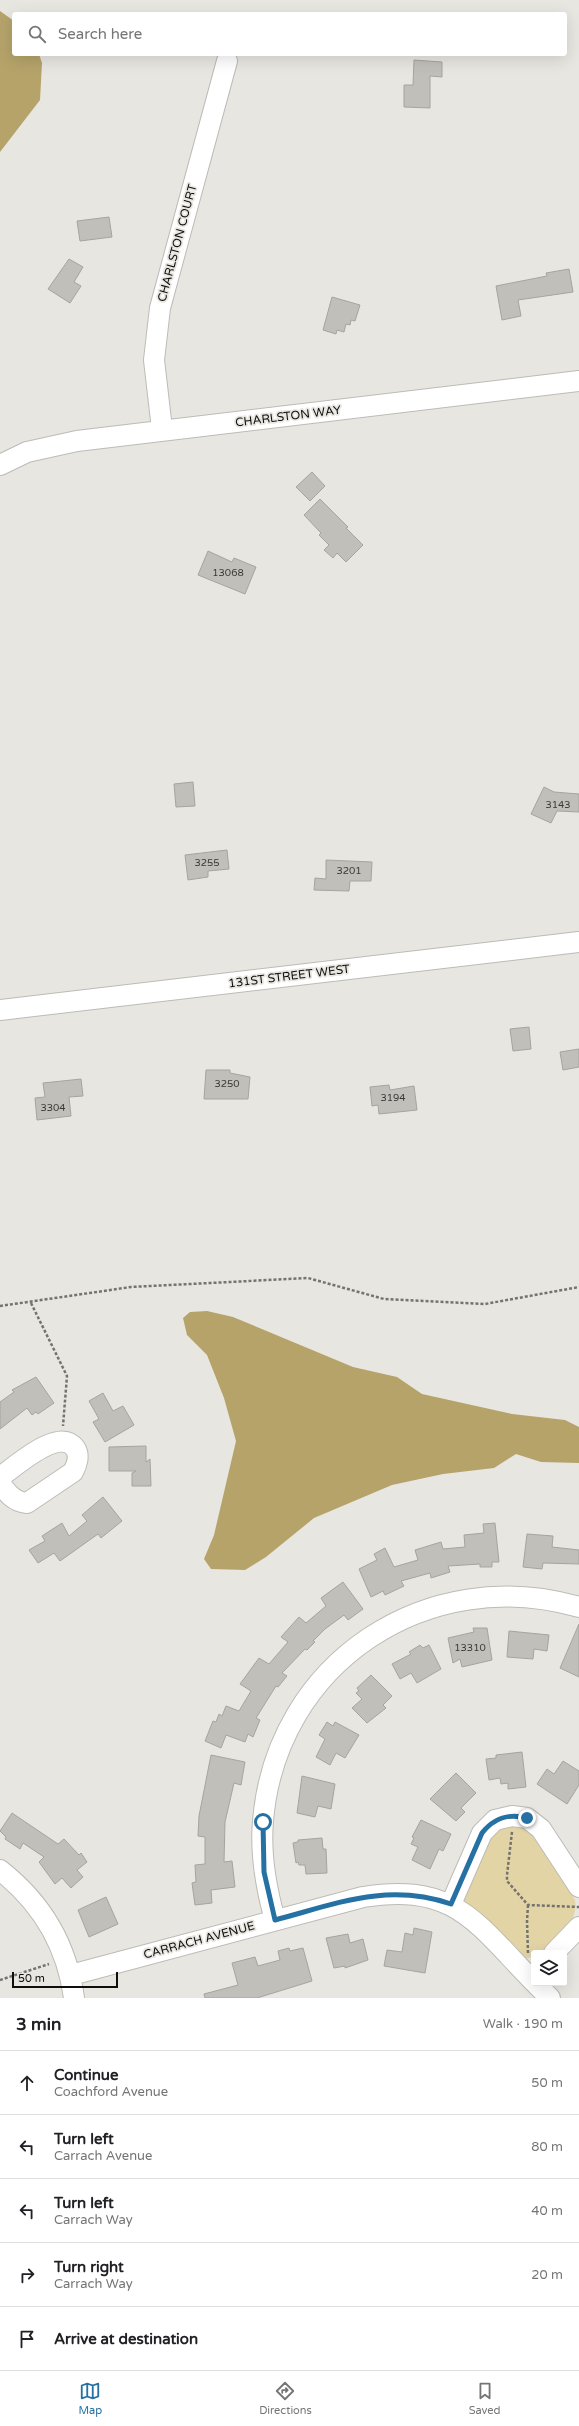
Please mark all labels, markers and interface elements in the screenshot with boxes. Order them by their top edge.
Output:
search box [12,12,567,56]
icon: search [26,23,48,45]
text: Search here [58,25,142,43]
street label: CHARLSTON COURT [155,182,200,303]
street label: CHARLSTON WAY [234,403,342,429]
house number: 13068 [212,567,244,579]
house number: 3143 [545,799,571,811]
house number: 3255 [194,857,220,869]
house number: 3201 [336,865,362,877]
street label: 131ST STREET WEST [227,961,351,990]
house number: 3250 [214,1078,240,1090]
house number: 3194 [380,1092,406,1104]
house number: 3304 [40,1102,66,1114]
house number: 13310 [454,1642,486,1654]
route end [518,1809,536,1827]
route start [254,1813,272,1831]
street label: CARRACH AVENUE [142,1918,256,1962]
map controls [531,1950,567,1986]
button: layers [531,1950,567,1986]
scale bar [12,1970,118,1989]
text: 50 m [18,1972,45,1985]
text: 3 min [16,2014,61,2035]
text: Walk · 190 m [483,2016,563,2032]
text: Continue [54,2066,118,2084]
icon: ahead [16,2072,38,2094]
text: 50 m [531,2075,563,2091]
text: Coachford Avenue [54,2084,168,2100]
text: Turn left [54,2130,114,2148]
icon: left [16,2136,38,2158]
text: 80 m [531,2139,563,2155]
text: Carrach Avenue [54,2148,152,2164]
text: Turn left [54,2194,114,2212]
icon: left [16,2200,38,2222]
text: 40 m [531,2203,563,2219]
text: Carrach Way [54,2212,133,2228]
text: Turn right [54,2258,124,2276]
icon: right [16,2264,38,2286]
text: 20 m [531,2267,563,2283]
text: Carrach Way [54,2276,133,2292]
icon: arrive [16,2328,38,2350]
text: Arrive at destination [54,2330,198,2348]
tab: Map [78,2380,102,2417]
tab: Directions [259,2380,312,2417]
tab: Saved [469,2380,501,2417]

